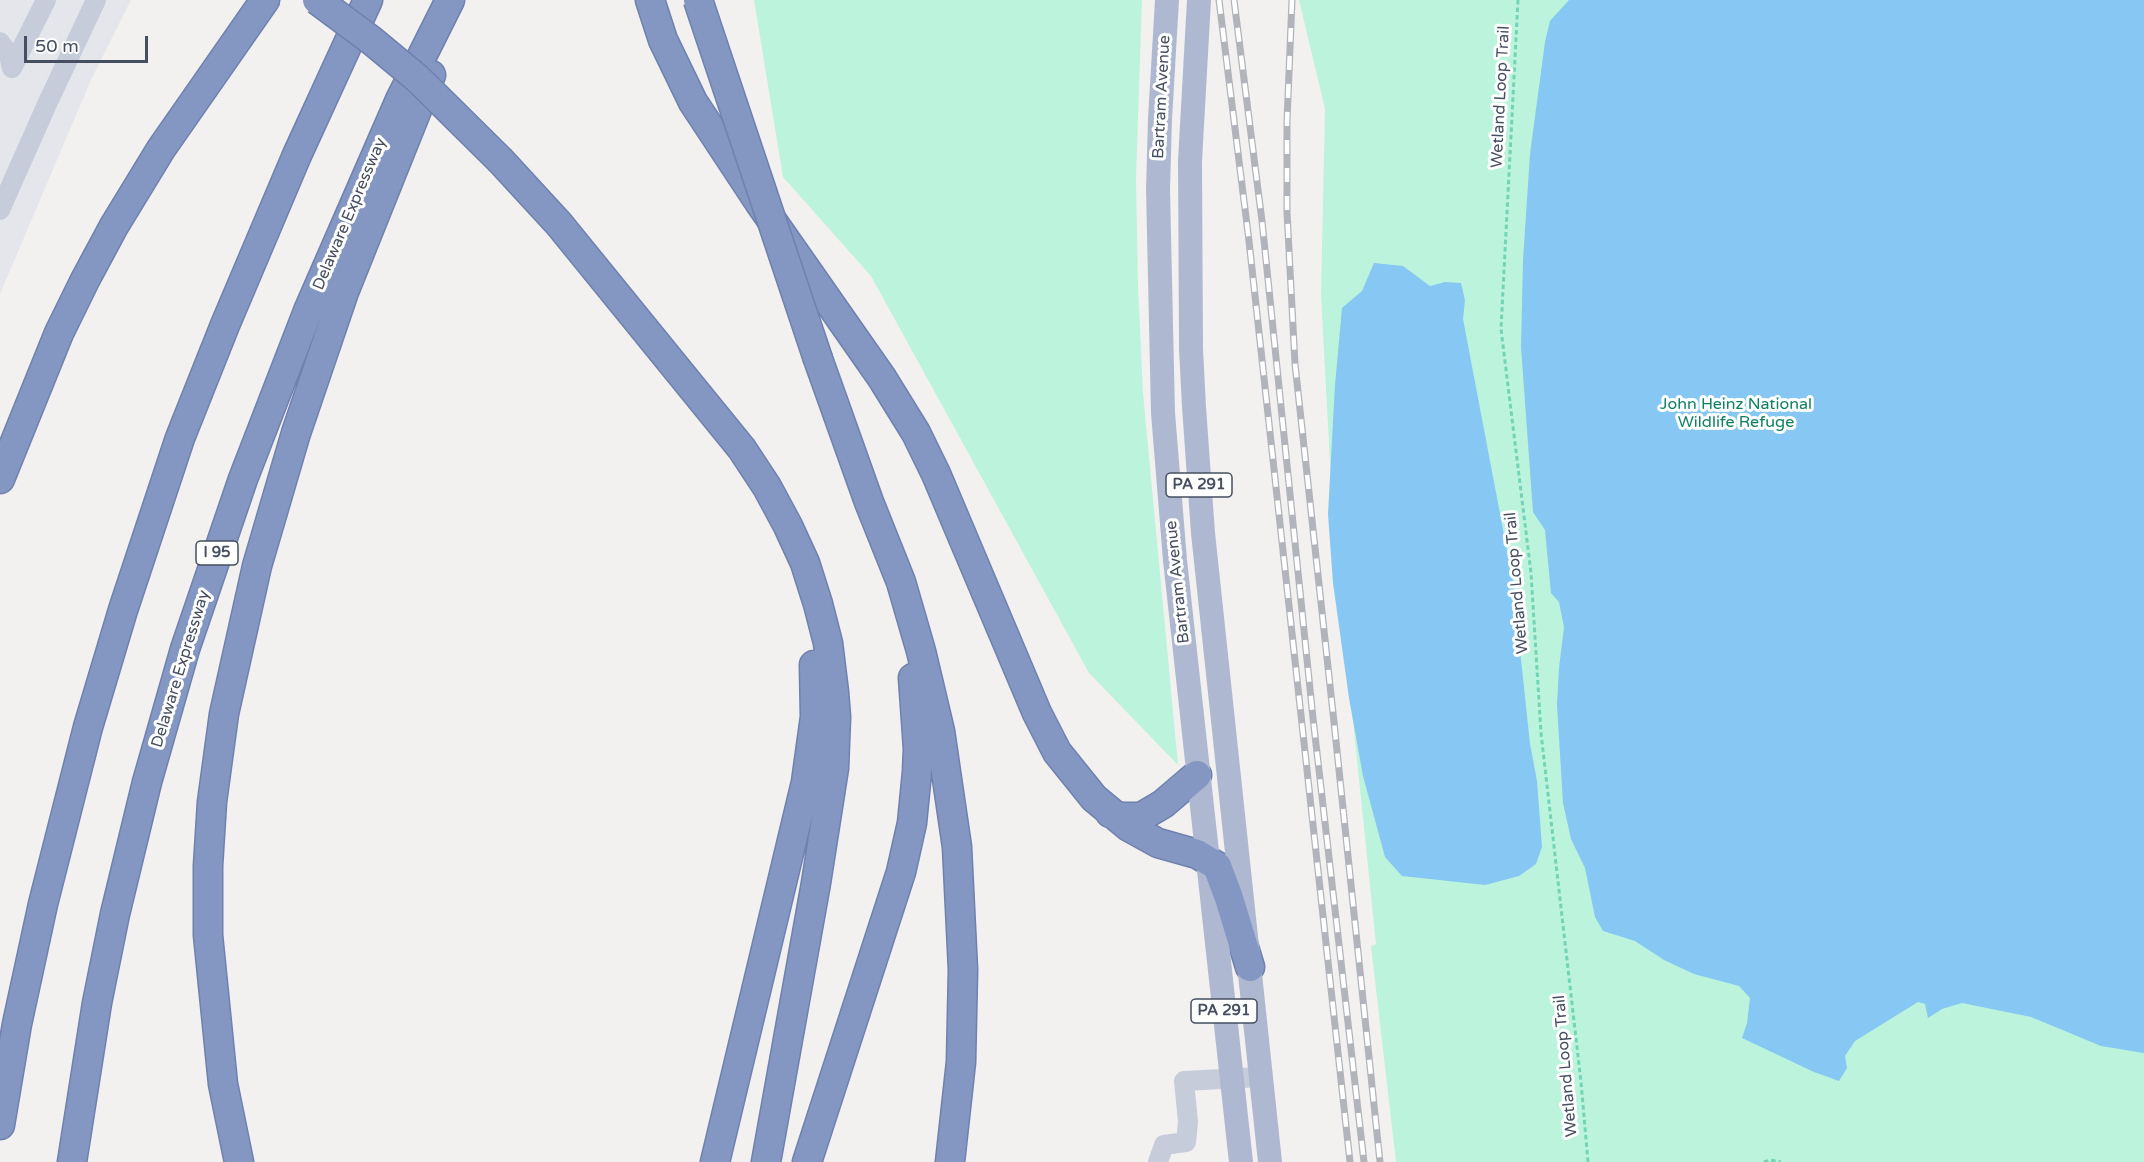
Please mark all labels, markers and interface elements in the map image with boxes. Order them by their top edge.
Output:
scale bar [27,24,152,62]
street label: Wetland Loop Trail [1488,25,1514,169]
text: 50 m [35,35,79,57]
street label: Bartram Avenue [1149,35,1175,159]
street label: Delaware Expressway [309,135,391,293]
park label: John Heinz National Wildlife Refuge [1660,395,1812,433]
road number: PA 291 [1166,473,1232,497]
street label: Wetland Loop Trail [1501,511,1533,655]
street label: Bartram Avenue [1162,520,1194,644]
road number: I 95 [196,541,238,565]
street label: Delaware Expressway [148,588,214,750]
street label: Wetland Loop Trail [1550,994,1582,1138]
road number: PA 291 [1191,999,1257,1023]

